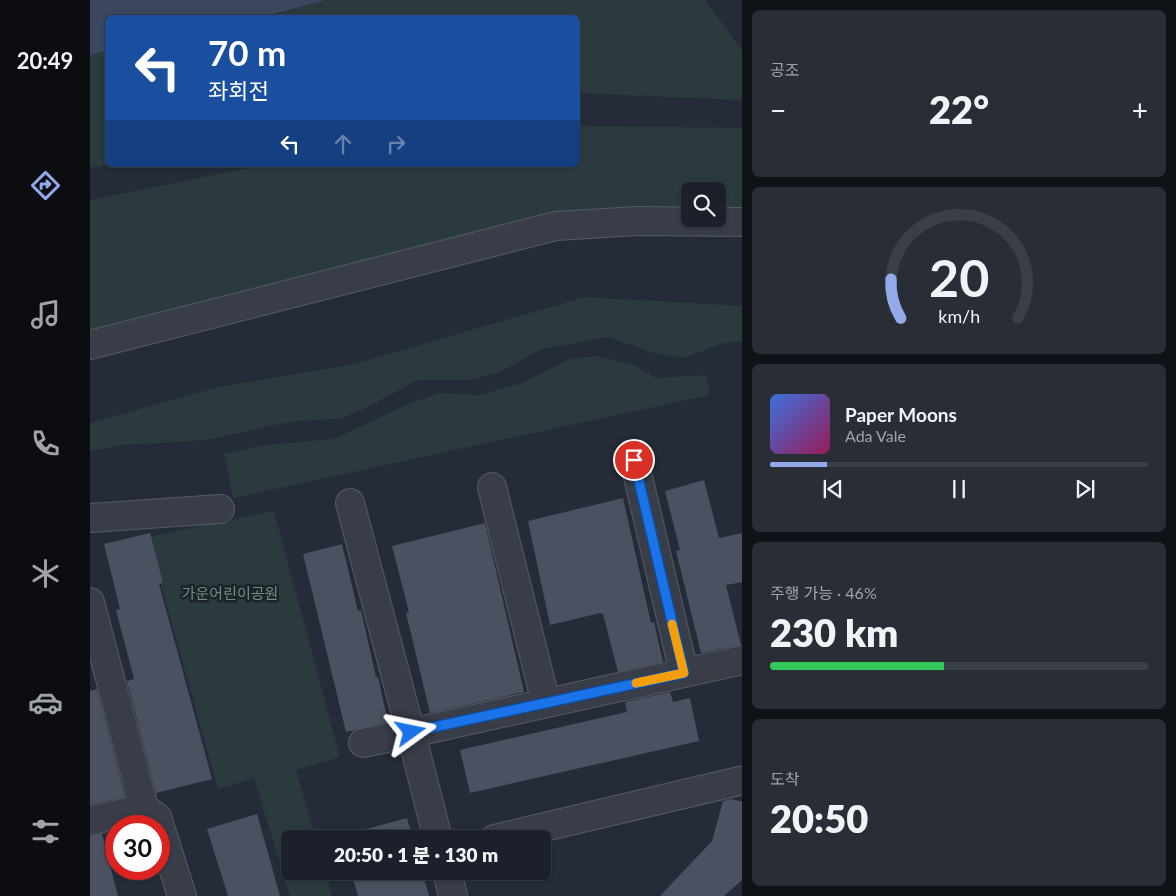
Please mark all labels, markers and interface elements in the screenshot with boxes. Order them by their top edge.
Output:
text: 70 m [208,31,286,73]
icon: left [125,35,190,100]
text: 20:49 [17,47,73,74]
text: 공조 [770,60,799,79]
text: 좌회전 [208,77,269,104]
text: 22° [929,86,989,132]
text: − [770,93,786,127]
text: + [1132,93,1148,127]
icon: left [276,130,304,158]
icon: ahead [329,130,357,158]
icon: right [382,130,410,158]
icon: directions [28,168,63,203]
map controls [681,182,726,227]
button: search [681,182,726,227]
text: 20 [929,246,989,308]
icon: music [28,297,63,332]
text: km/h [938,305,980,327]
text: Paper Moons [845,403,957,426]
icon: phone [28,426,63,461]
text: Ada Vale [845,426,906,445]
pin [613,439,655,481]
icon: arrive [620,446,648,474]
icon: previous [819,475,847,503]
icon: pause [945,475,973,503]
icon: next [1071,475,1099,503]
icon: climate [28,556,63,591]
text: 주행 가능 · 46% [770,583,877,602]
park label: 가운어린이공원 [182,584,278,602]
text: 230 km [770,609,898,655]
icon: car [28,685,63,720]
position arrow [384,705,436,757]
text: 도착 [770,769,799,788]
text: 20:50 [770,795,868,841]
icon: filters [28,814,63,849]
speed limit sign: 30 [105,815,170,880]
text: 20:50 · 1 분 · 130 m [334,843,498,866]

